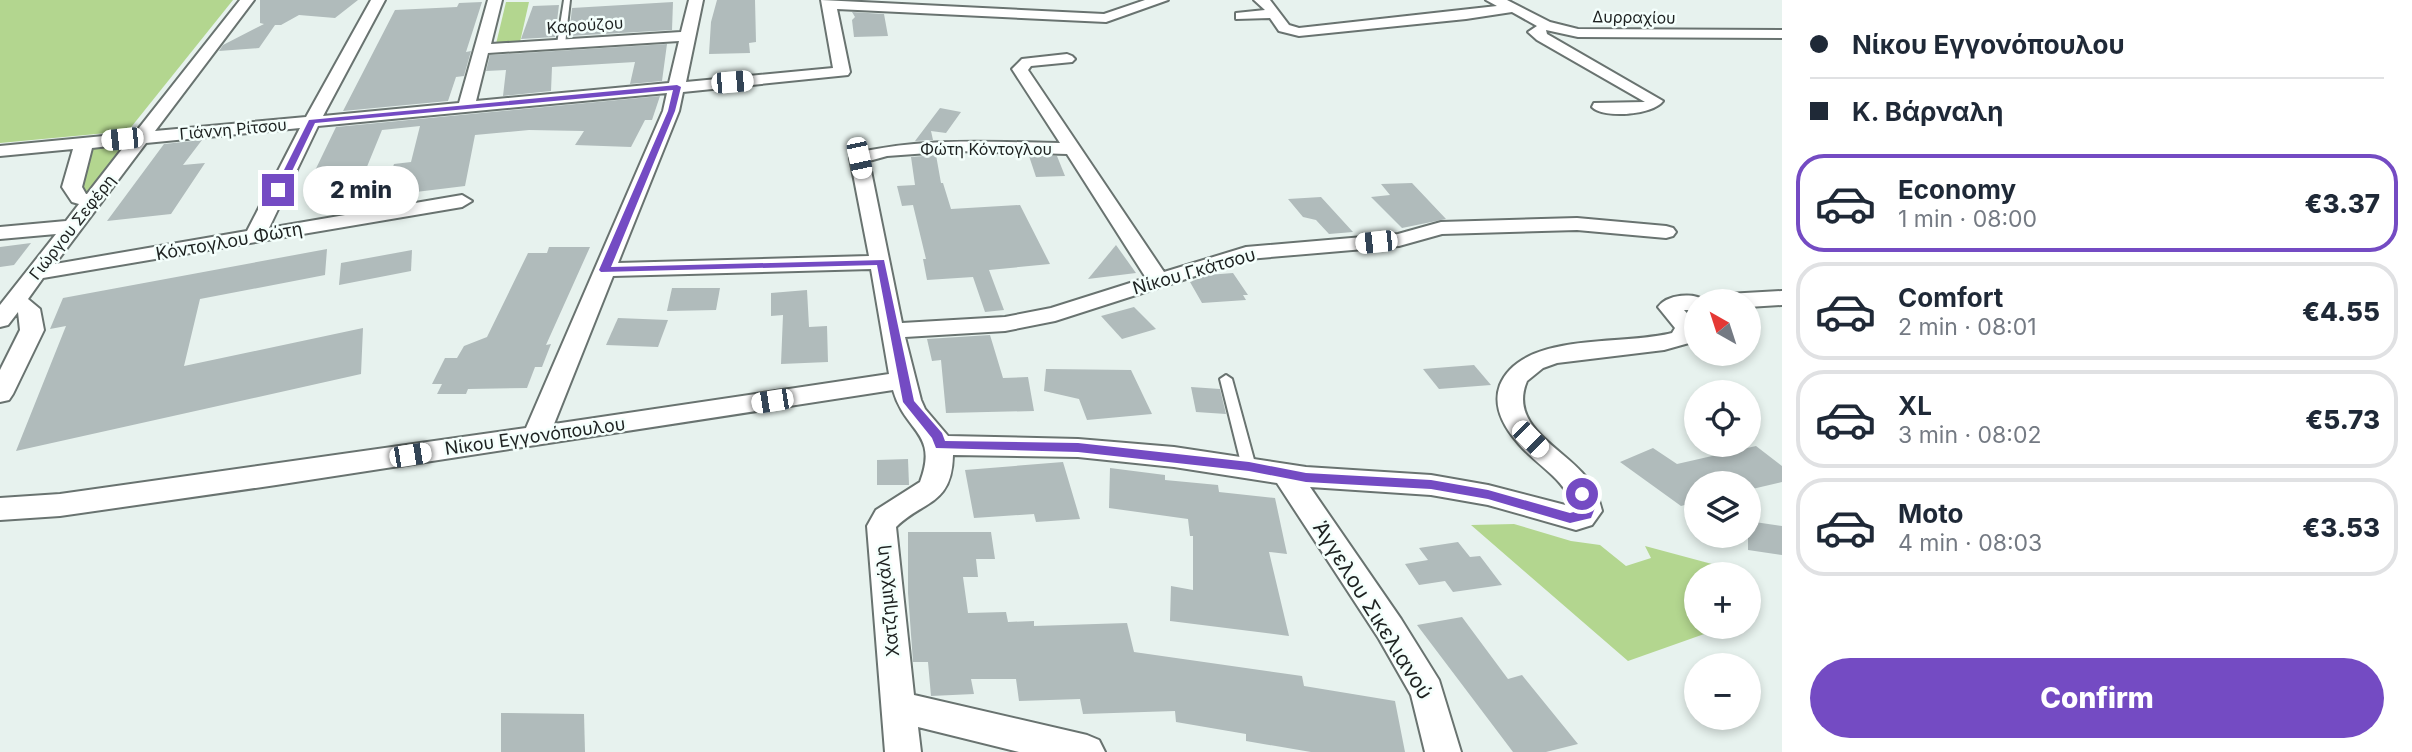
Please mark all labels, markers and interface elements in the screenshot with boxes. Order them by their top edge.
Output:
street label: Δυρραχίου [1592,6,1676,28]
street label: Καρούζου [546,12,624,38]
text: Νίκου Εγγονόπουλου [1852,29,2125,60]
car [711,70,754,94]
text: Κ. Βάρναλη [1852,96,2003,127]
street label: Γιάννη Ρίτσου [179,114,287,144]
car [101,126,144,152]
car [845,135,874,181]
street label: Φώτη Κόντογλου [920,139,1052,159]
callout: 2 min [302,166,418,214]
street label: Γιώργου Σεφέρη [25,170,119,284]
icon: car [1814,172,1877,235]
route end [262,174,294,206]
text: Economy [1898,174,2016,205]
text: 2 min [330,176,392,204]
text: €3.37 [2304,188,2380,219]
text: 1 min · 08:00 [1898,205,2037,233]
street label: Κόντογλου Φώτη [154,218,304,264]
car [1355,229,1398,255]
street label: Νίκου Γκάτσου [1130,243,1258,299]
icon: car [1814,280,1877,343]
text: Comfort [1898,282,2003,313]
north arrow [1684,289,1760,366]
map controls [1684,289,1761,730]
text: €4.55 [2302,296,2380,327]
text: 2 min · 08:01 [1898,313,2037,341]
button: locate [1684,380,1761,457]
car [750,387,795,415]
icon: car [1814,388,1877,451]
text: XL [1898,390,1932,421]
text: €5.73 [2305,404,2380,435]
street label: Νίκου Εγγονόπουλου [443,413,627,459]
car [1508,417,1553,461]
text: 3 min · 08:02 [1898,421,2041,449]
car [388,441,433,469]
button: layers [1684,471,1761,548]
route start [1566,478,1598,510]
icon: car [1814,496,1877,559]
text: Moto [1898,498,1963,529]
text: €3.53 [2302,512,2380,543]
street label: Άγγελου Σικελιανού [1308,516,1438,704]
text: 4 min · 08:03 [1898,529,2042,557]
street label: Χατζημιχάλη [871,544,903,658]
button: + [1684,562,1761,639]
button: − [1684,653,1761,730]
button: Confirm [1810,658,2384,738]

